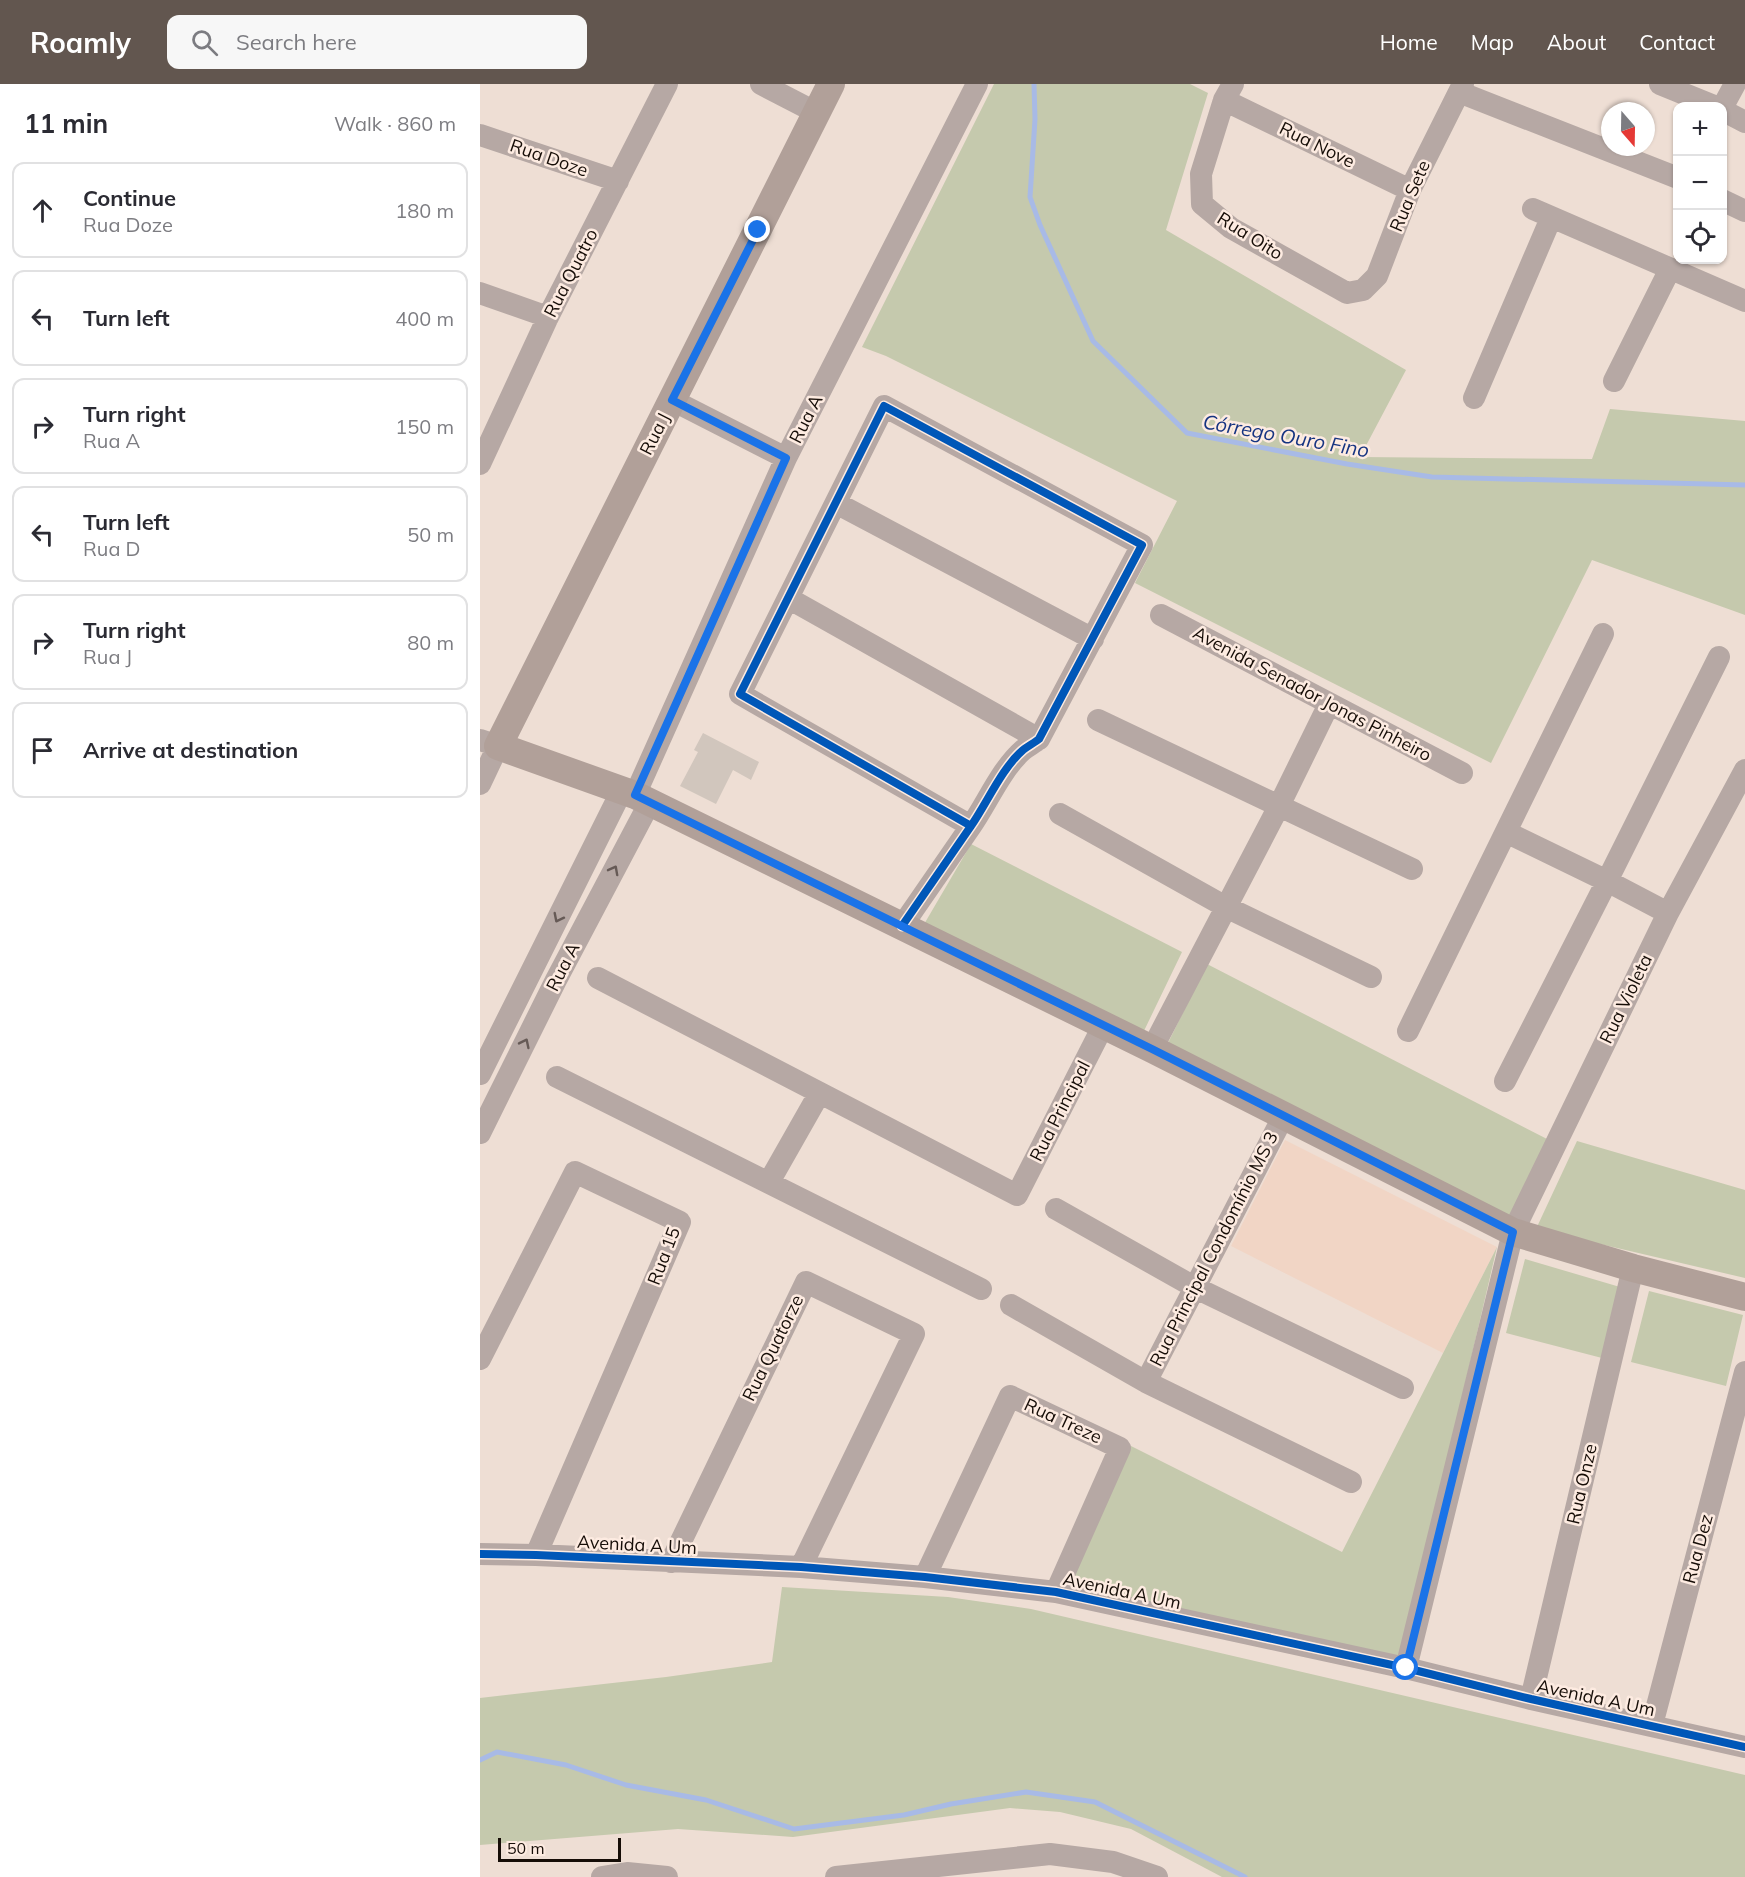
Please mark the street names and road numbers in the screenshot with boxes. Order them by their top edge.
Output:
street label: Rua Nove [1276,116,1359,173]
street label: Rua Doze [507,133,591,182]
street label: Rua Sete [1384,157,1435,235]
street label: Rua Oito [1213,206,1287,265]
street label: Rua Quatro [538,225,603,321]
street label: Rua A [784,391,828,447]
street label: Rua J [634,409,675,459]
street label: Avenida Senador Jonas Pinheiro [1189,621,1435,766]
street label: Rua A [541,939,585,995]
street label: Rua Violeta [1594,950,1657,1047]
street label: Rua Principal [1024,1056,1095,1165]
street label: Rua Principal Condomínio MS 3 [1144,1127,1283,1370]
street label: Rua 15 [642,1224,685,1288]
street label: Rua Quatorze [737,1291,808,1405]
street label: Rua Treze [1021,1393,1106,1449]
street label: Rua Onze [1561,1441,1602,1526]
street label: Rua Dez [1677,1512,1718,1586]
street label: Avenida A Um [577,1530,698,1559]
street label: Avenida A Um [1061,1567,1183,1614]
street label: Avenida A Um [1535,1674,1657,1721]

